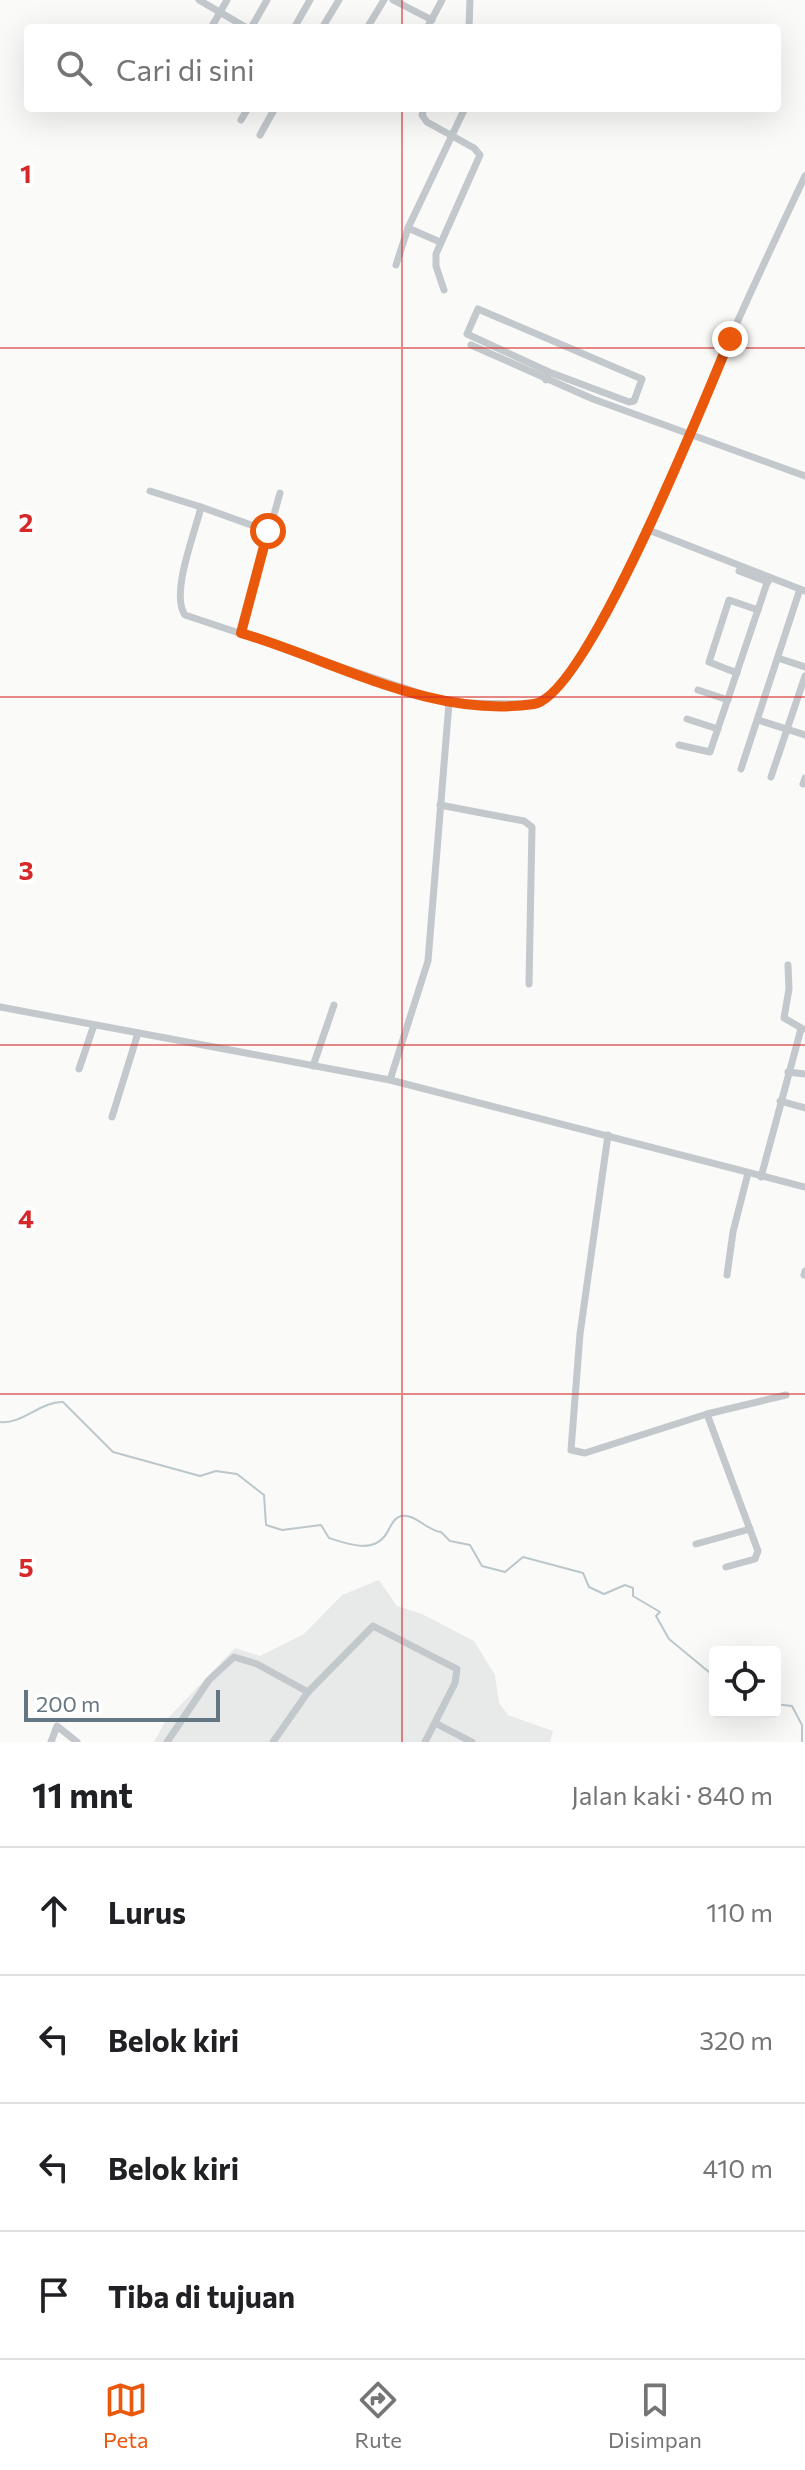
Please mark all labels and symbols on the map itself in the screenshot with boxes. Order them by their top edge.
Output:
text: 1 [20,157,32,188]
route end [712,321,748,357]
text: 2 [19,506,33,537]
route start [250,513,286,549]
text: 3 [18,854,34,885]
text: 4 [18,1202,34,1233]
text: 5 [18,1551,34,1582]
scale bar [24,1686,220,1722]

